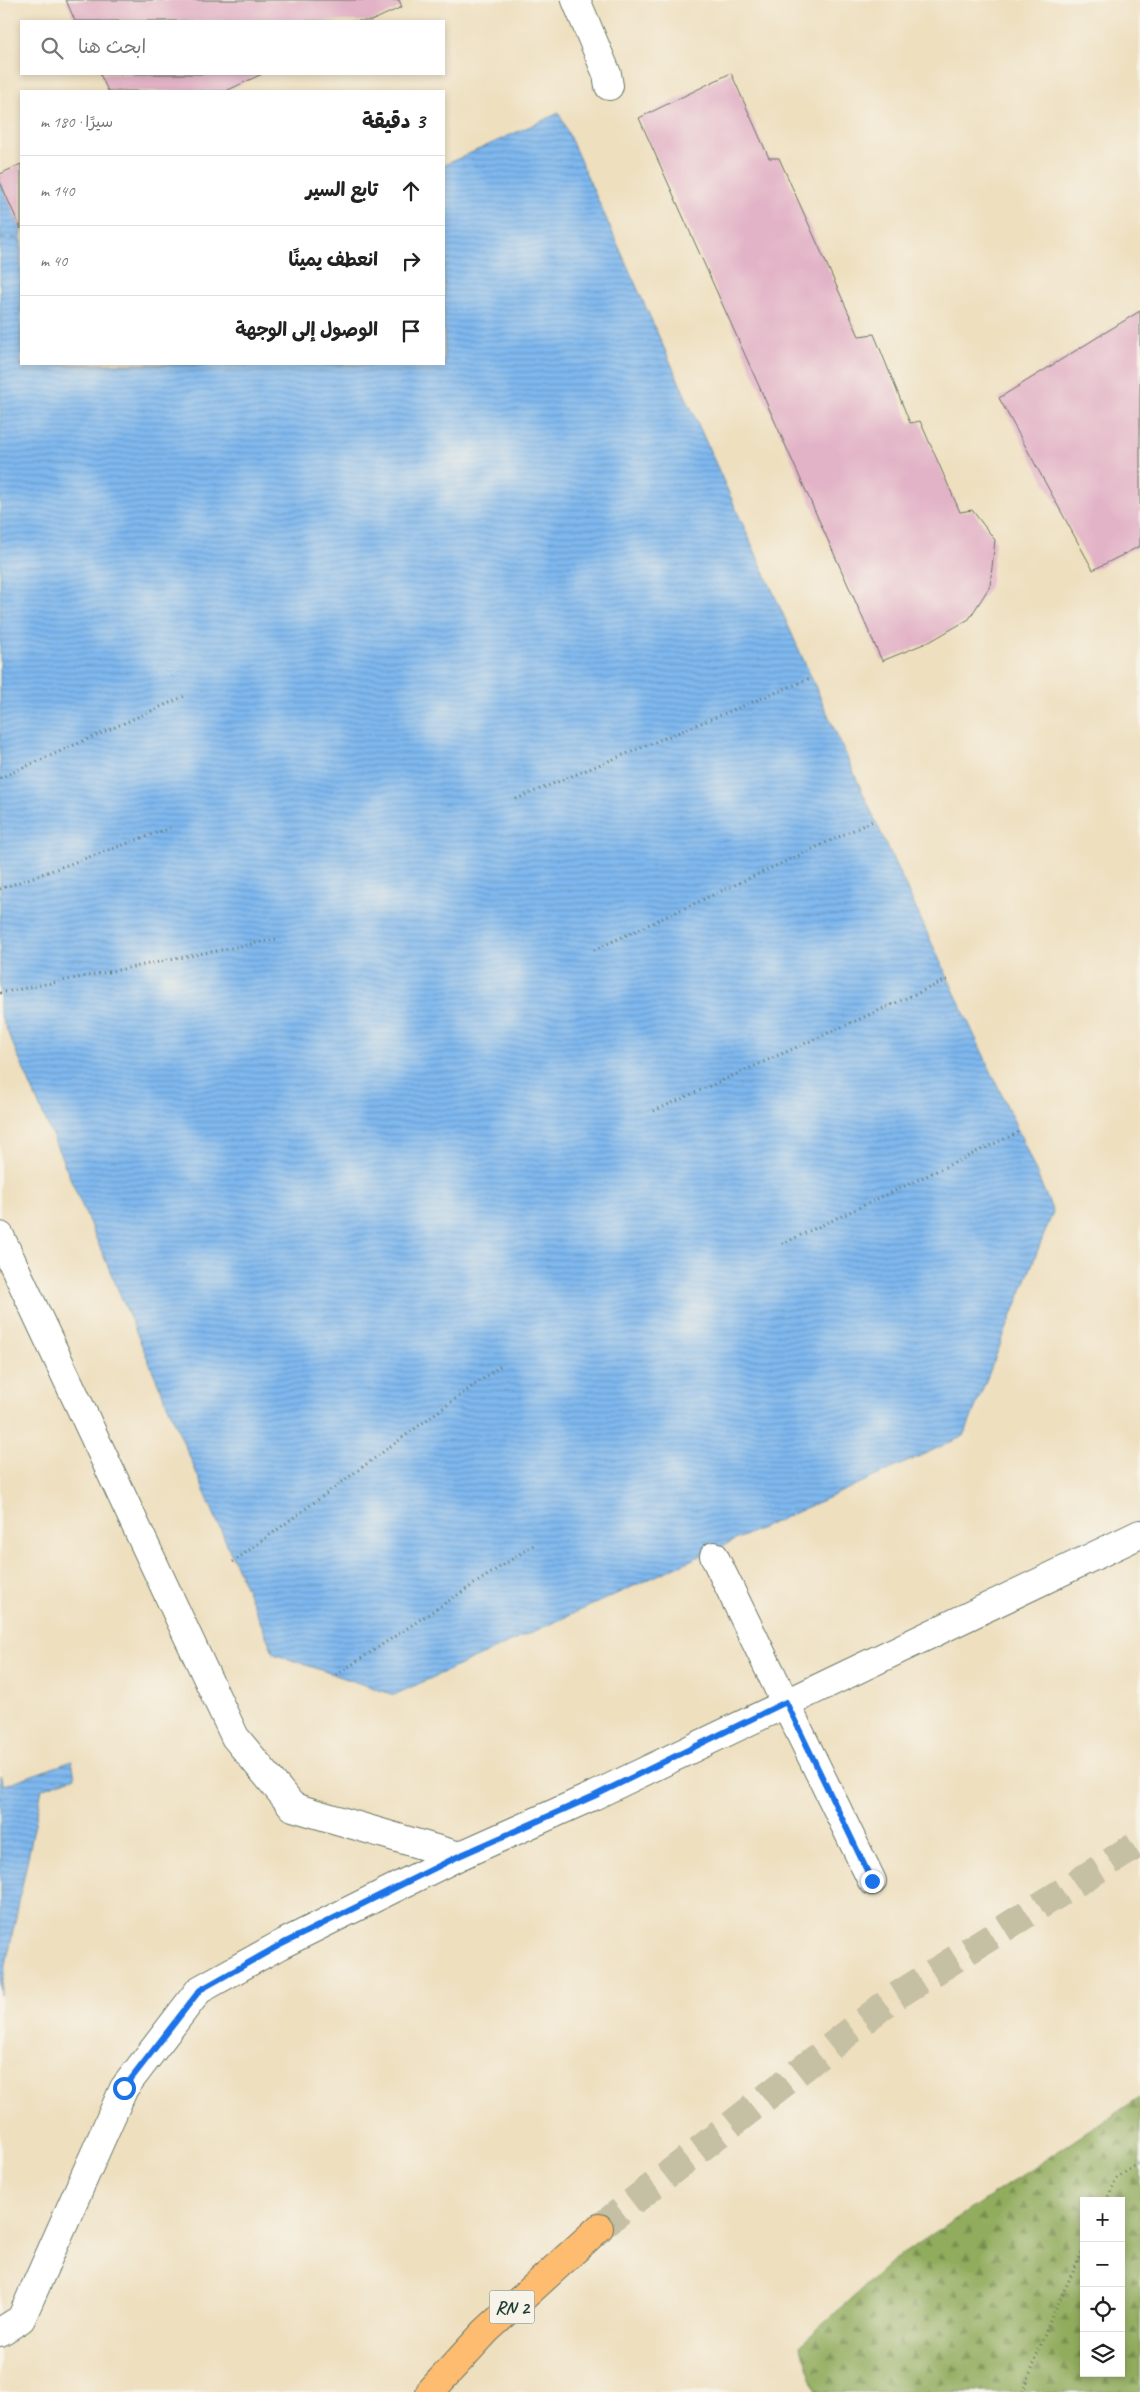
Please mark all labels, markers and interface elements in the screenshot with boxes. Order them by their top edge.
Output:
search box [20,20,445,75]
icon: search [38,34,66,62]
text: ابحث هنا [78,35,146,59]
text: 3 دقيقة [362,108,425,134]
text: سيرًا · 180 m [40,112,113,132]
icon: ahead [397,177,425,205]
text: تابع السير [306,178,378,202]
text: 140 m [40,181,74,201]
icon: right [397,247,425,275]
text: انعطف يمينًا [289,248,378,272]
text: 40 m [40,251,67,271]
icon: arrive [397,317,425,345]
text: الوصول إلى الوجهة [235,318,378,342]
route end [861,1870,884,1893]
route start [113,2077,136,2100]
map controls [1080,2197,1125,2377]
button: + [1080,2197,1125,2242]
button: − [1080,2242,1125,2287]
button: locate [1080,2287,1125,2332]
road number: RN 2 [490,2290,534,2324]
button: layers [1080,2332,1125,2377]

